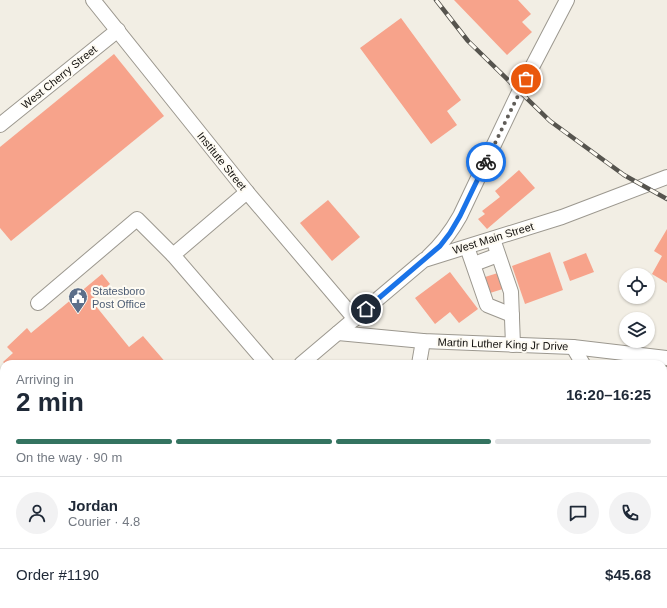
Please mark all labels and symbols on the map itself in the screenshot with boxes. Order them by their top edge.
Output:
street label: West Cherry Street [19,43,99,111]
pin [509,62,543,96]
street label: Institute Street [195,130,249,192]
courier [466,142,506,182]
street label: West Main Street [451,220,535,256]
place label: Statesboro Post Office [92,285,146,310]
public building icon: Statesboro Post Office [67,286,89,314]
pin [349,292,383,326]
street label: Martin Luther King Jr Drive [437,336,569,352]

